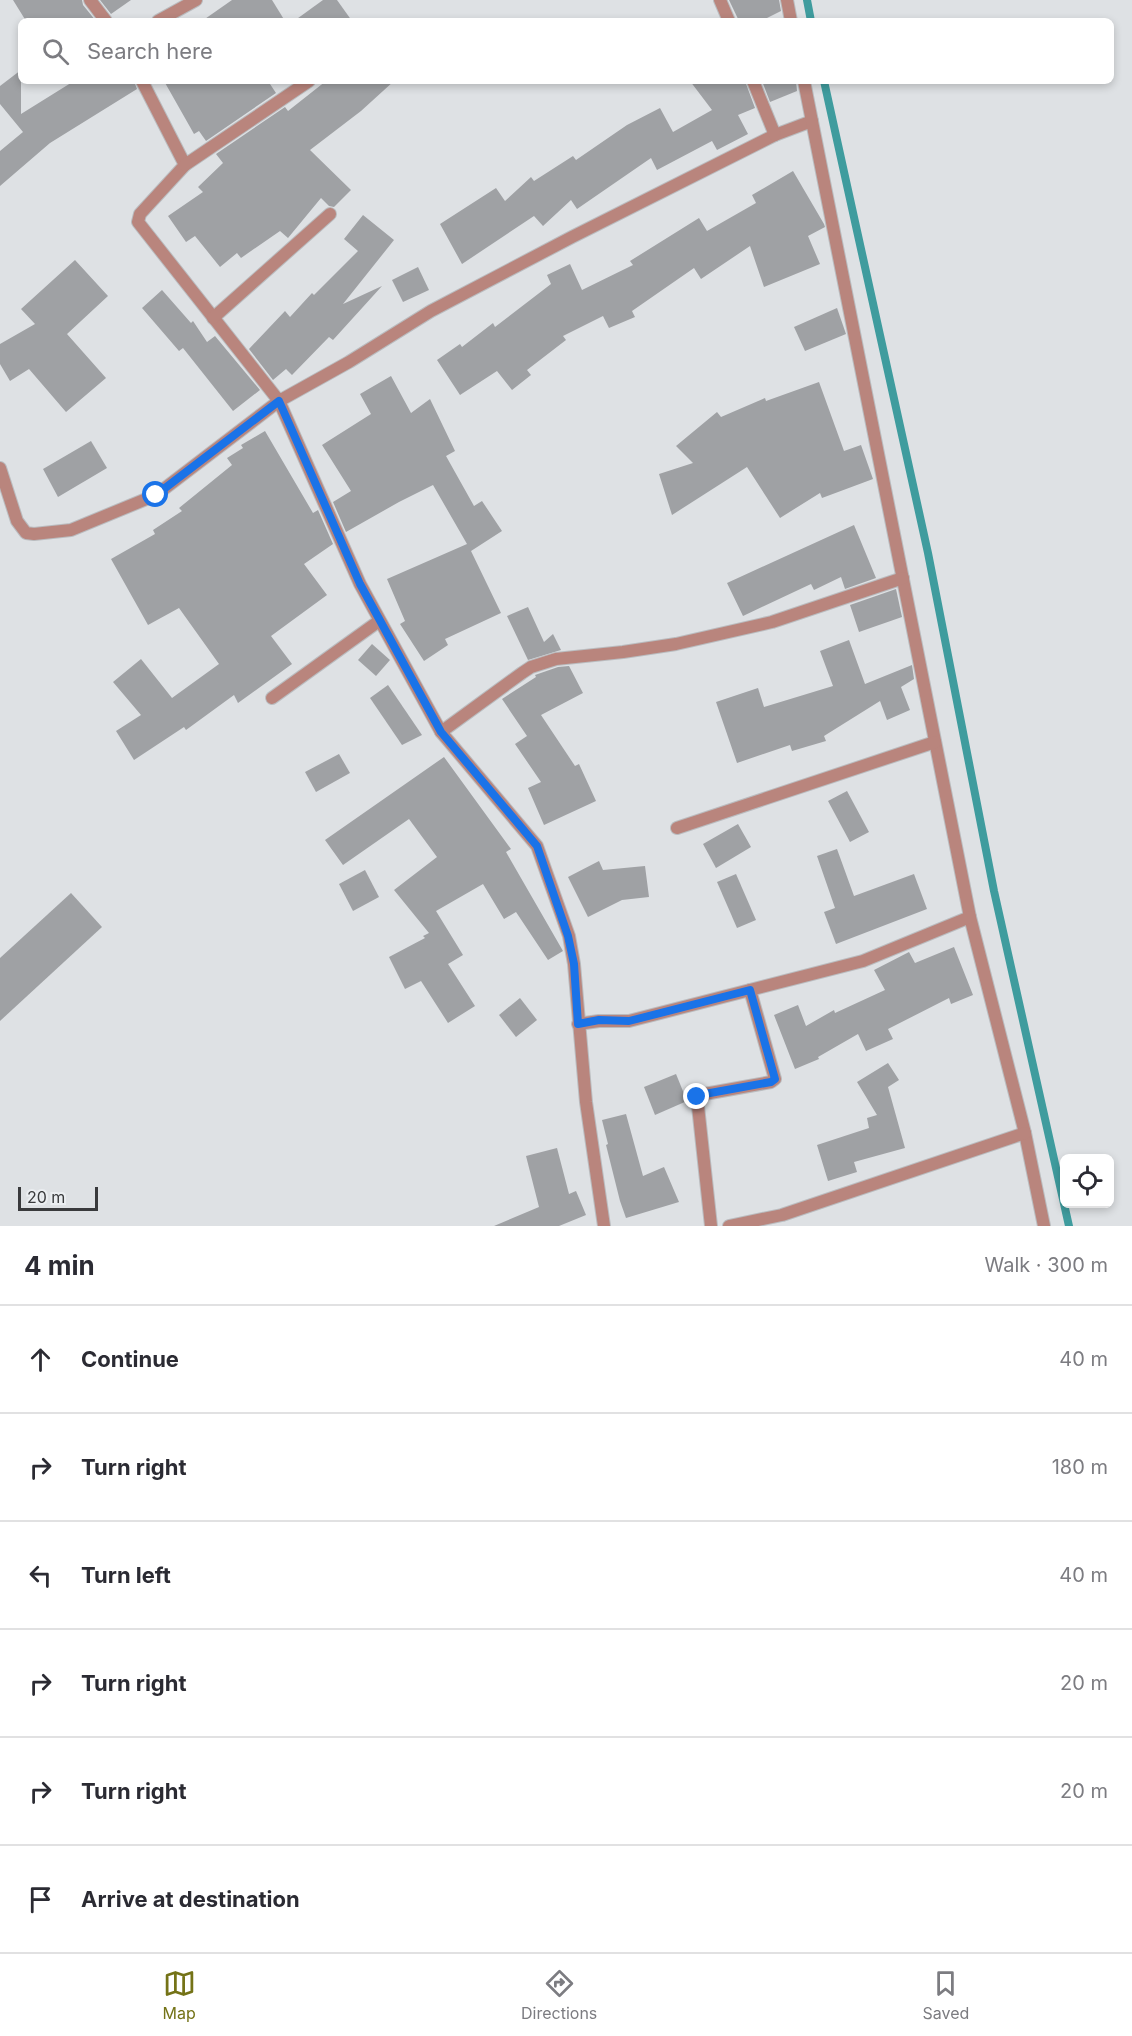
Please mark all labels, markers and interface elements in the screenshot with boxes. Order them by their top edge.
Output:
search box [18,18,1114,84]
icon: search [39,35,72,68]
text: Search here [87,38,213,64]
route start [142,481,168,507]
route end [683,1083,709,1109]
map controls [1060,1154,1114,1208]
button: locate [1060,1154,1114,1208]
scale bar [18,1184,98,1212]
text: 20 m [27,1187,65,1207]
text: 4 min [24,1250,95,1281]
text: Walk · 300 m [985,1253,1108,1277]
icon: ahead [24,1343,57,1376]
text: Continue [81,1346,179,1372]
text: 40 m [1059,1347,1108,1371]
icon: right [24,1451,57,1484]
text: Turn right [81,1454,187,1480]
text: 180 m [1052,1455,1108,1479]
icon: left [24,1559,57,1592]
text: Turn left [81,1562,171,1588]
text: 40 m [1059,1563,1108,1587]
icon: right [24,1667,57,1700]
text: Turn right [81,1670,187,1696]
text: 20 m [1060,1671,1108,1695]
icon: right [24,1775,57,1808]
text: Turn right [81,1778,187,1804]
text: 20 m [1060,1779,1108,1803]
icon: arrive [24,1883,57,1916]
text: Arrive at destination [81,1886,300,1912]
tab: Map [163,1967,196,2023]
tab: Directions [521,1967,597,2023]
tab: Saved [923,1967,969,2023]

